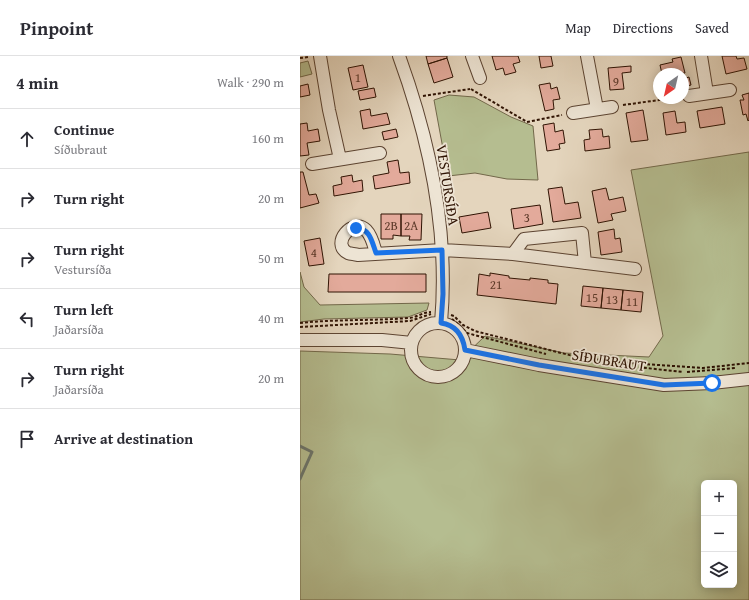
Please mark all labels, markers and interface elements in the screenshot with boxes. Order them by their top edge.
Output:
text: Pinpoint [20,14,93,42]
text: Map [565,18,591,38]
text: Directions [613,18,673,38]
text: Saved [695,18,729,38]
house number: 1 [355,68,361,87]
north arrow [653,68,689,104]
text: 4 min [16,70,58,95]
house number: 9 [613,72,619,91]
text: Walk · 290 m [217,73,284,92]
text: Continue [54,119,115,140]
icon: ahead [16,128,38,150]
text: 160 m [252,129,284,148]
text: Síðubraut [54,140,107,159]
street label: VESTURSÍÐA [431,143,465,227]
icon: right [16,188,38,210]
text: Turn right [54,188,125,209]
text: 20 m [258,189,284,208]
house number: 3 [524,208,530,227]
house number: 2B [384,216,398,235]
house number: 2A [404,216,418,235]
route end [347,219,365,237]
text: Turn right [54,239,125,260]
house number: 4 [311,243,317,262]
icon: right [16,248,38,270]
text: 50 m [258,249,284,268]
text: Vestursíða [54,260,111,279]
house number: 21 [490,275,502,294]
house number: 15 [586,288,598,307]
house number: 13 [606,290,618,309]
house number: 11 [626,292,638,311]
text: Turn left [54,299,113,320]
icon: left [16,308,38,330]
text: 40 m [258,309,284,328]
text: Jaðarsíða [54,320,104,339]
street label: SÍÐUBRAUT [570,344,648,376]
text: Turn right [54,359,125,380]
icon: right [16,368,38,390]
text: 20 m [258,369,284,388]
route start [703,374,721,392]
text: Jaðarsíða [54,380,104,399]
icon: arrive [16,428,38,450]
text: Arrive at destination [54,428,193,449]
map controls [701,480,737,588]
button: + [701,480,737,516]
button: − [701,516,737,552]
button: layers [701,552,737,588]

